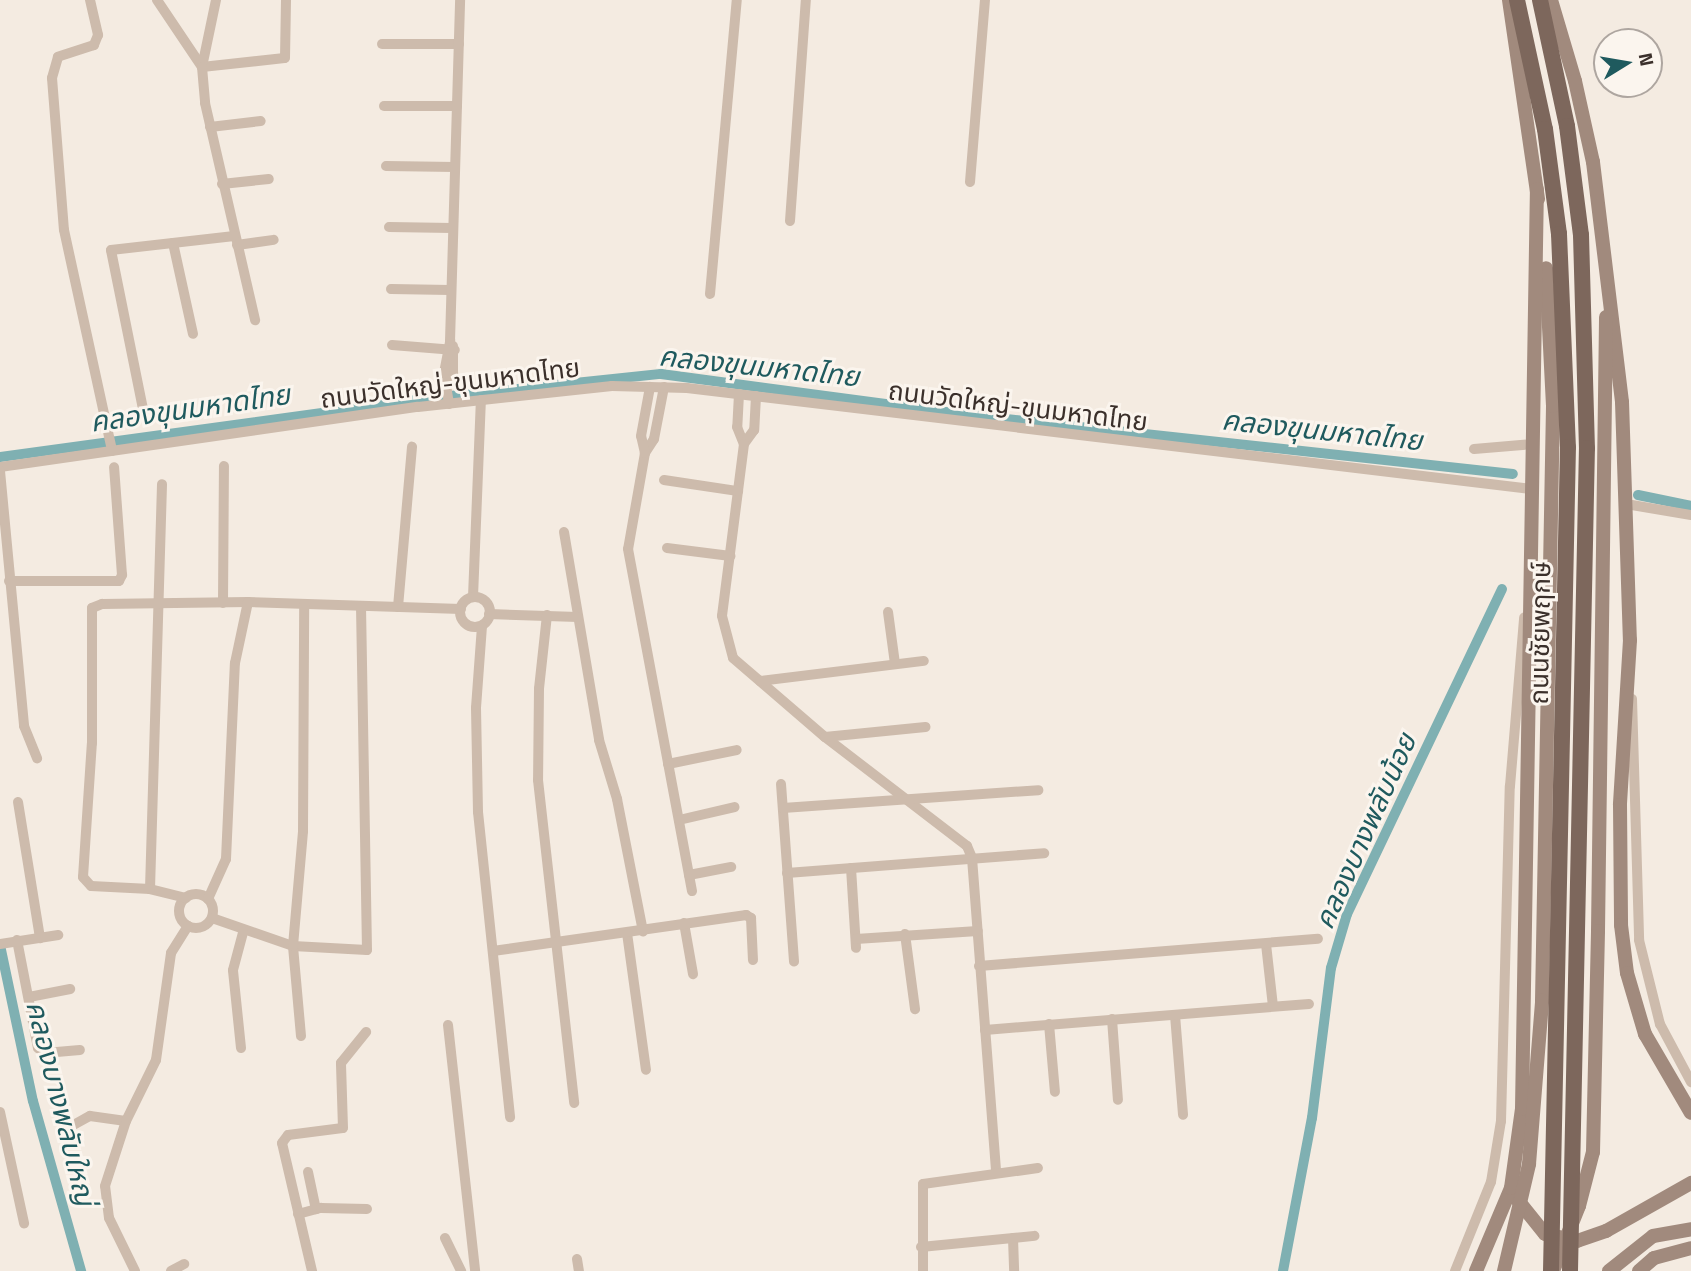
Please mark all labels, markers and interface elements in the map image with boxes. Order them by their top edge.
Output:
north arrow [1593,28,1663,98]
text: N [1632,50,1663,69]
water label: คลองขุนมหาดไทย [657,339,861,393]
street label: ถนนวัดใหญ่-ขุนมหาดไทย [318,352,582,414]
street label: ถนนวัดใหญ่-ขุนมหาดไทย [886,375,1150,437]
water label: คลองขุนมหาดไทย [88,377,292,439]
water label: คลองขุนมหาดไทย [1220,403,1424,457]
street label: ถนนชัยพฤกษ์ [1523,561,1557,705]
water label: คลองบางพลับน้อย [1307,728,1423,934]
water label: คลองบางพลับใหญ่ [19,997,103,1209]

